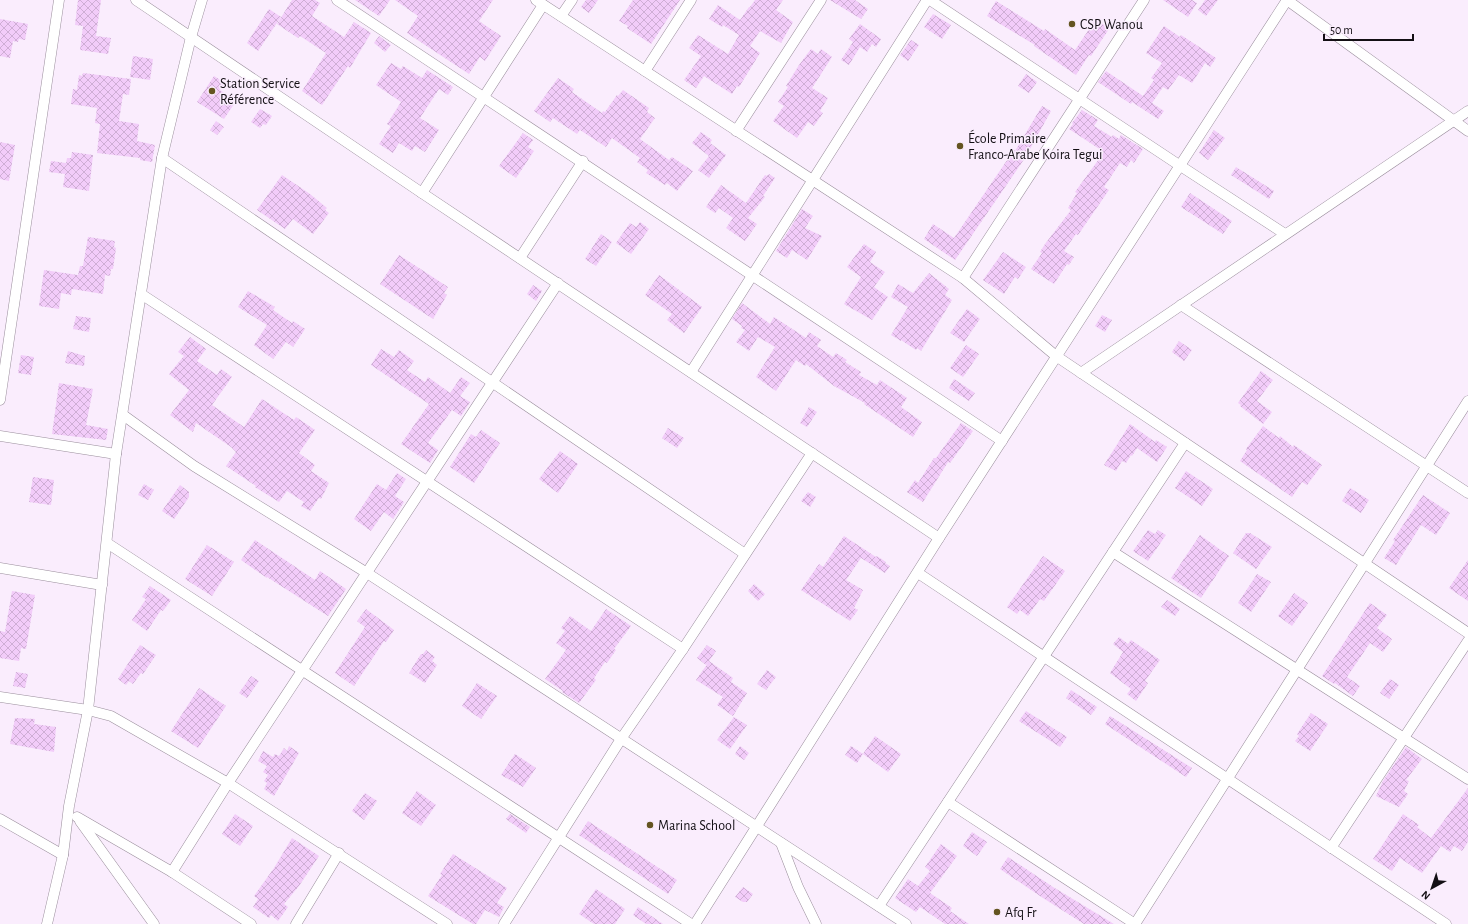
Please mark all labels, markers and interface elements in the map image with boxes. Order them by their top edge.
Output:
scale bar [1324,16,1413,42]
place label: CSP Wanou [1080,18,1143,32]
marker: CSP Wanou [1067,19,1077,29]
text: 50 m [1330,24,1353,36]
place label: Station Service Référence [220,77,300,107]
marker: Station Service Référence [207,86,217,96]
place label: École Primaire Franco-Arabe Koira Tegui [968,129,1102,162]
marker: École Primaire Franco-Arabe Koira Tegui [955,141,965,151]
place label: Marina School [658,819,735,833]
marker: Marina School [645,820,655,830]
north arrow [1412,868,1452,908]
text: N [1419,889,1432,902]
place label: Afq Fr [1005,906,1037,920]
marker: Afq Fr [992,907,1002,917]

